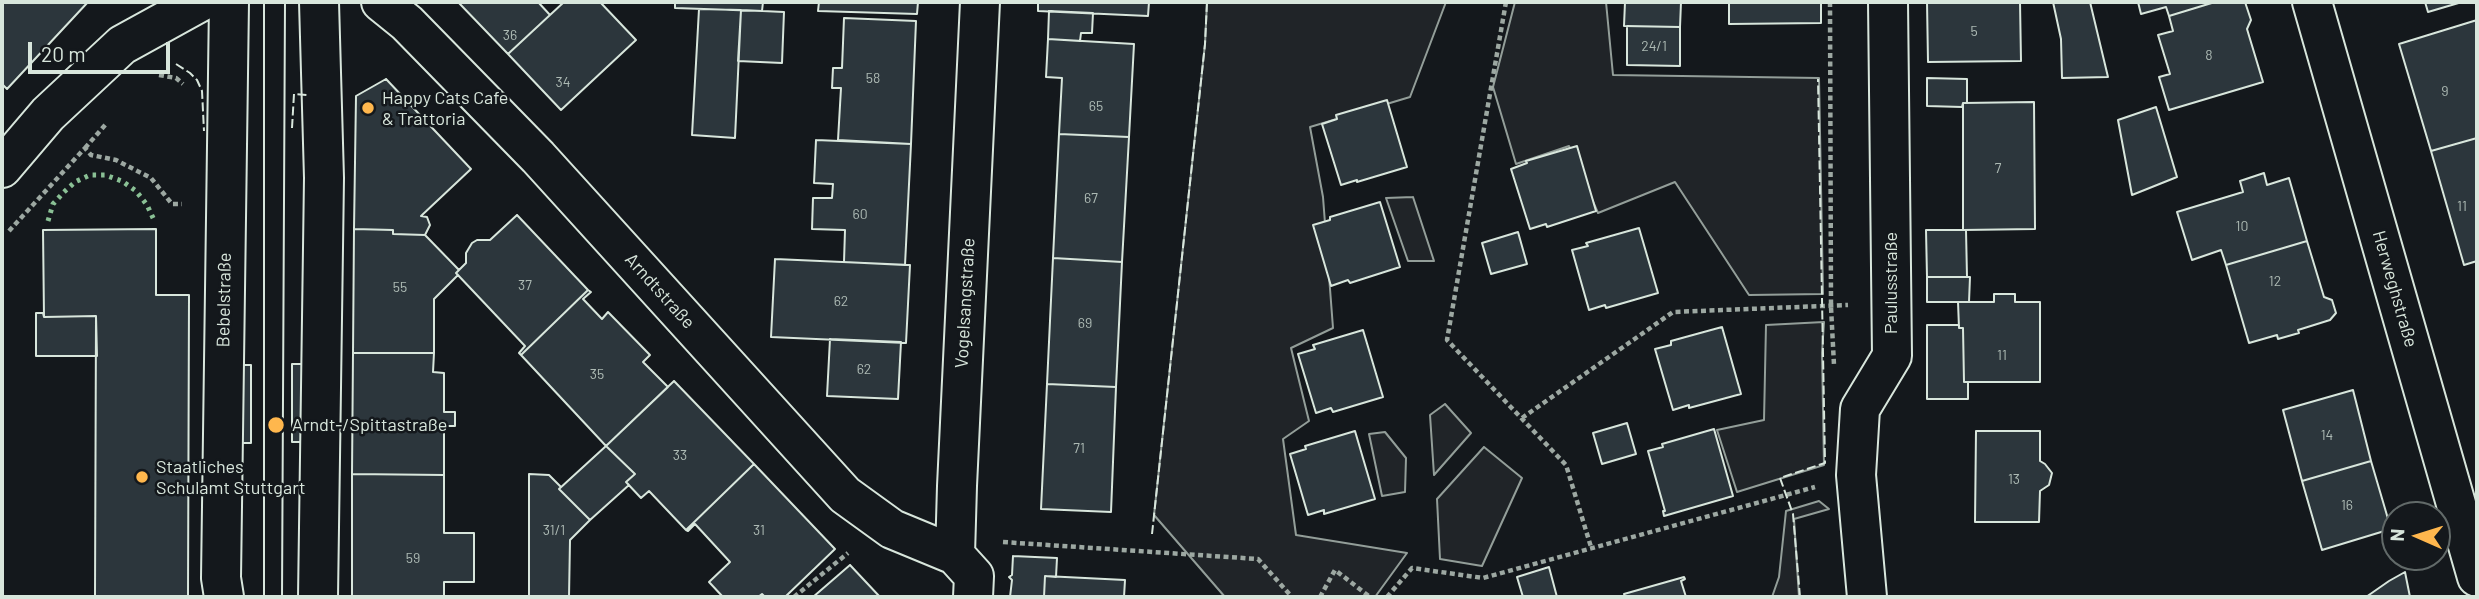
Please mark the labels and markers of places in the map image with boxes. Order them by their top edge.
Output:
place label: Happy Cats Cafe & Trattoria [382,87,508,130]
marker: Happy Cats Cafe & Trattoria [360,100,376,116]
place label: Arndt-/Spittastraße [292,414,447,436]
marker: Arndt-/Spittastraße [266,415,286,435]
place label: Staatliches Schulamt Stuttgart [156,456,305,498]
marker: Staatliches Schulamt Stuttgart [134,469,150,485]

